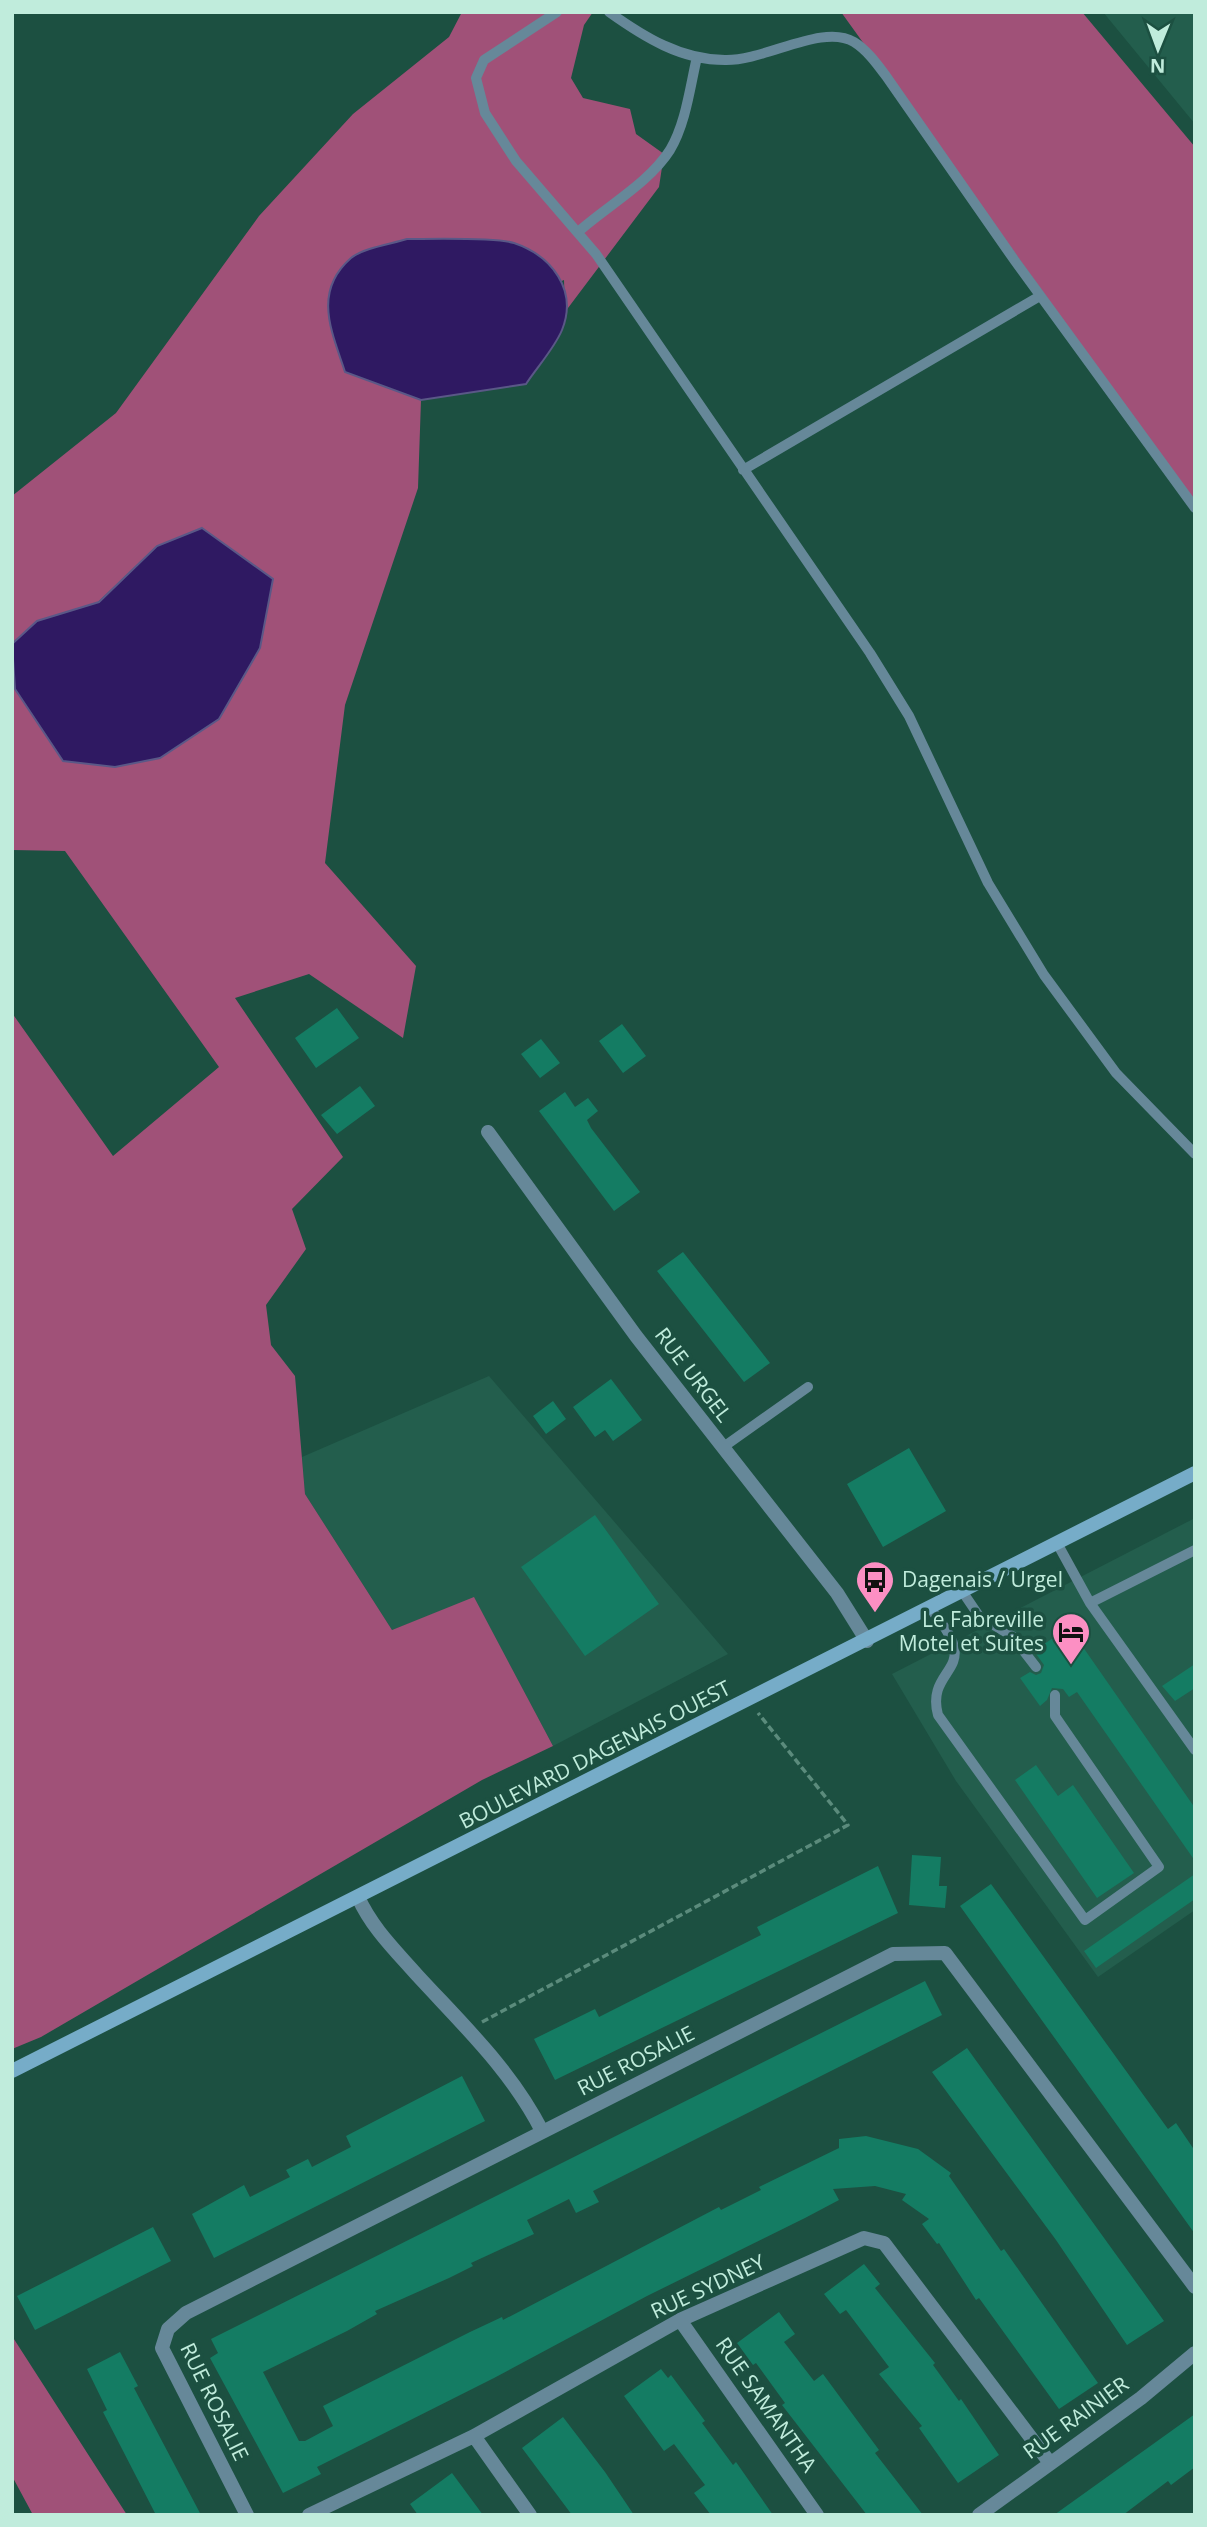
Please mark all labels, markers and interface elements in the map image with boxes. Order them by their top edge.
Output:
north arrow [1123,14,1193,84]
text: N [1150,53,1166,79]
street label: RUE URGEL [649,1321,739,1427]
bus stop icon: Dagenais / Urgel [854,1559,896,1614]
place label: Dagenais / Urgel [902,1565,1063,1593]
place label: Le Fabreville Motel et Suites [899,1605,1044,1657]
hotel icon: Le Fabreville Motel et Suites [1050,1611,1092,1666]
street label: BOULEVARD DAGENAIS OUEST [454,1673,735,1835]
street label: RUE ROSALIE [572,2019,699,2102]
street label: RUE SYDNEY [646,2247,770,2325]
street label: RUE SAMANTHA [710,2331,824,2478]
street label: RUE ROSALIE [174,2338,256,2465]
street label: RUE RAINIER [1017,2369,1134,2465]

